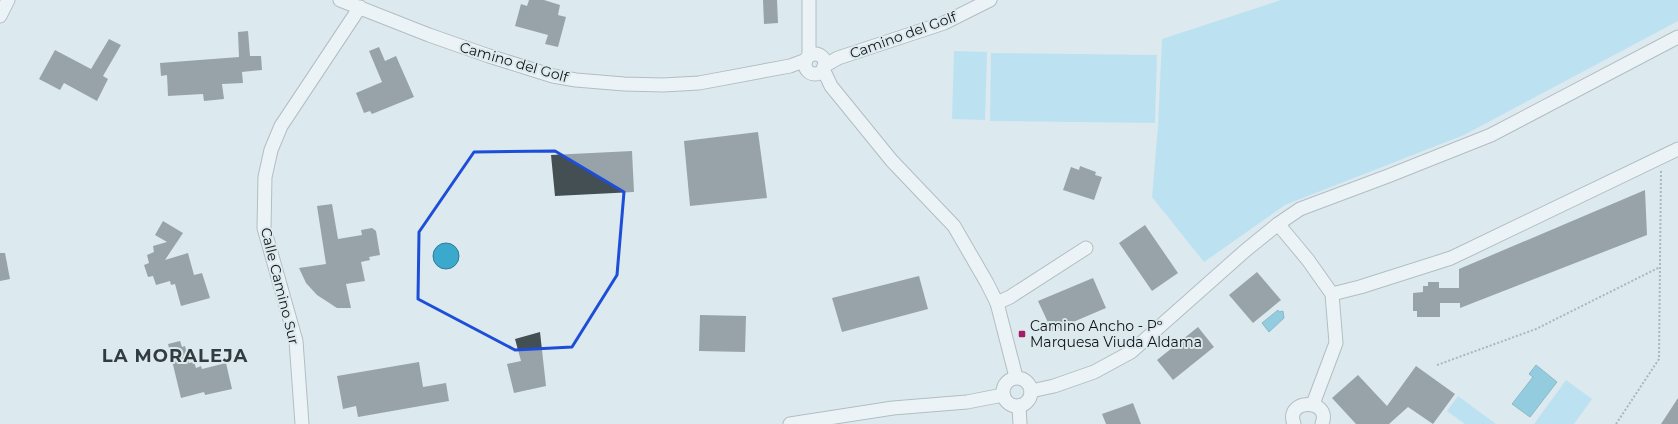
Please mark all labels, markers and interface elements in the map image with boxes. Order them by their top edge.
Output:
street label: Camino del Golf [847,7,960,63]
street label: Camino del Golf [458,38,572,86]
street label: Calle Camino Sur [257,226,303,347]
place label: Camino Ancho - Pº Marquesa Viuda Aldama [1030,317,1202,351]
marker: Camino Ancho - Pº Marquesa Viuda Aldama [1017,329,1027,339]
district label: LA MORALEJA [102,345,248,367]

